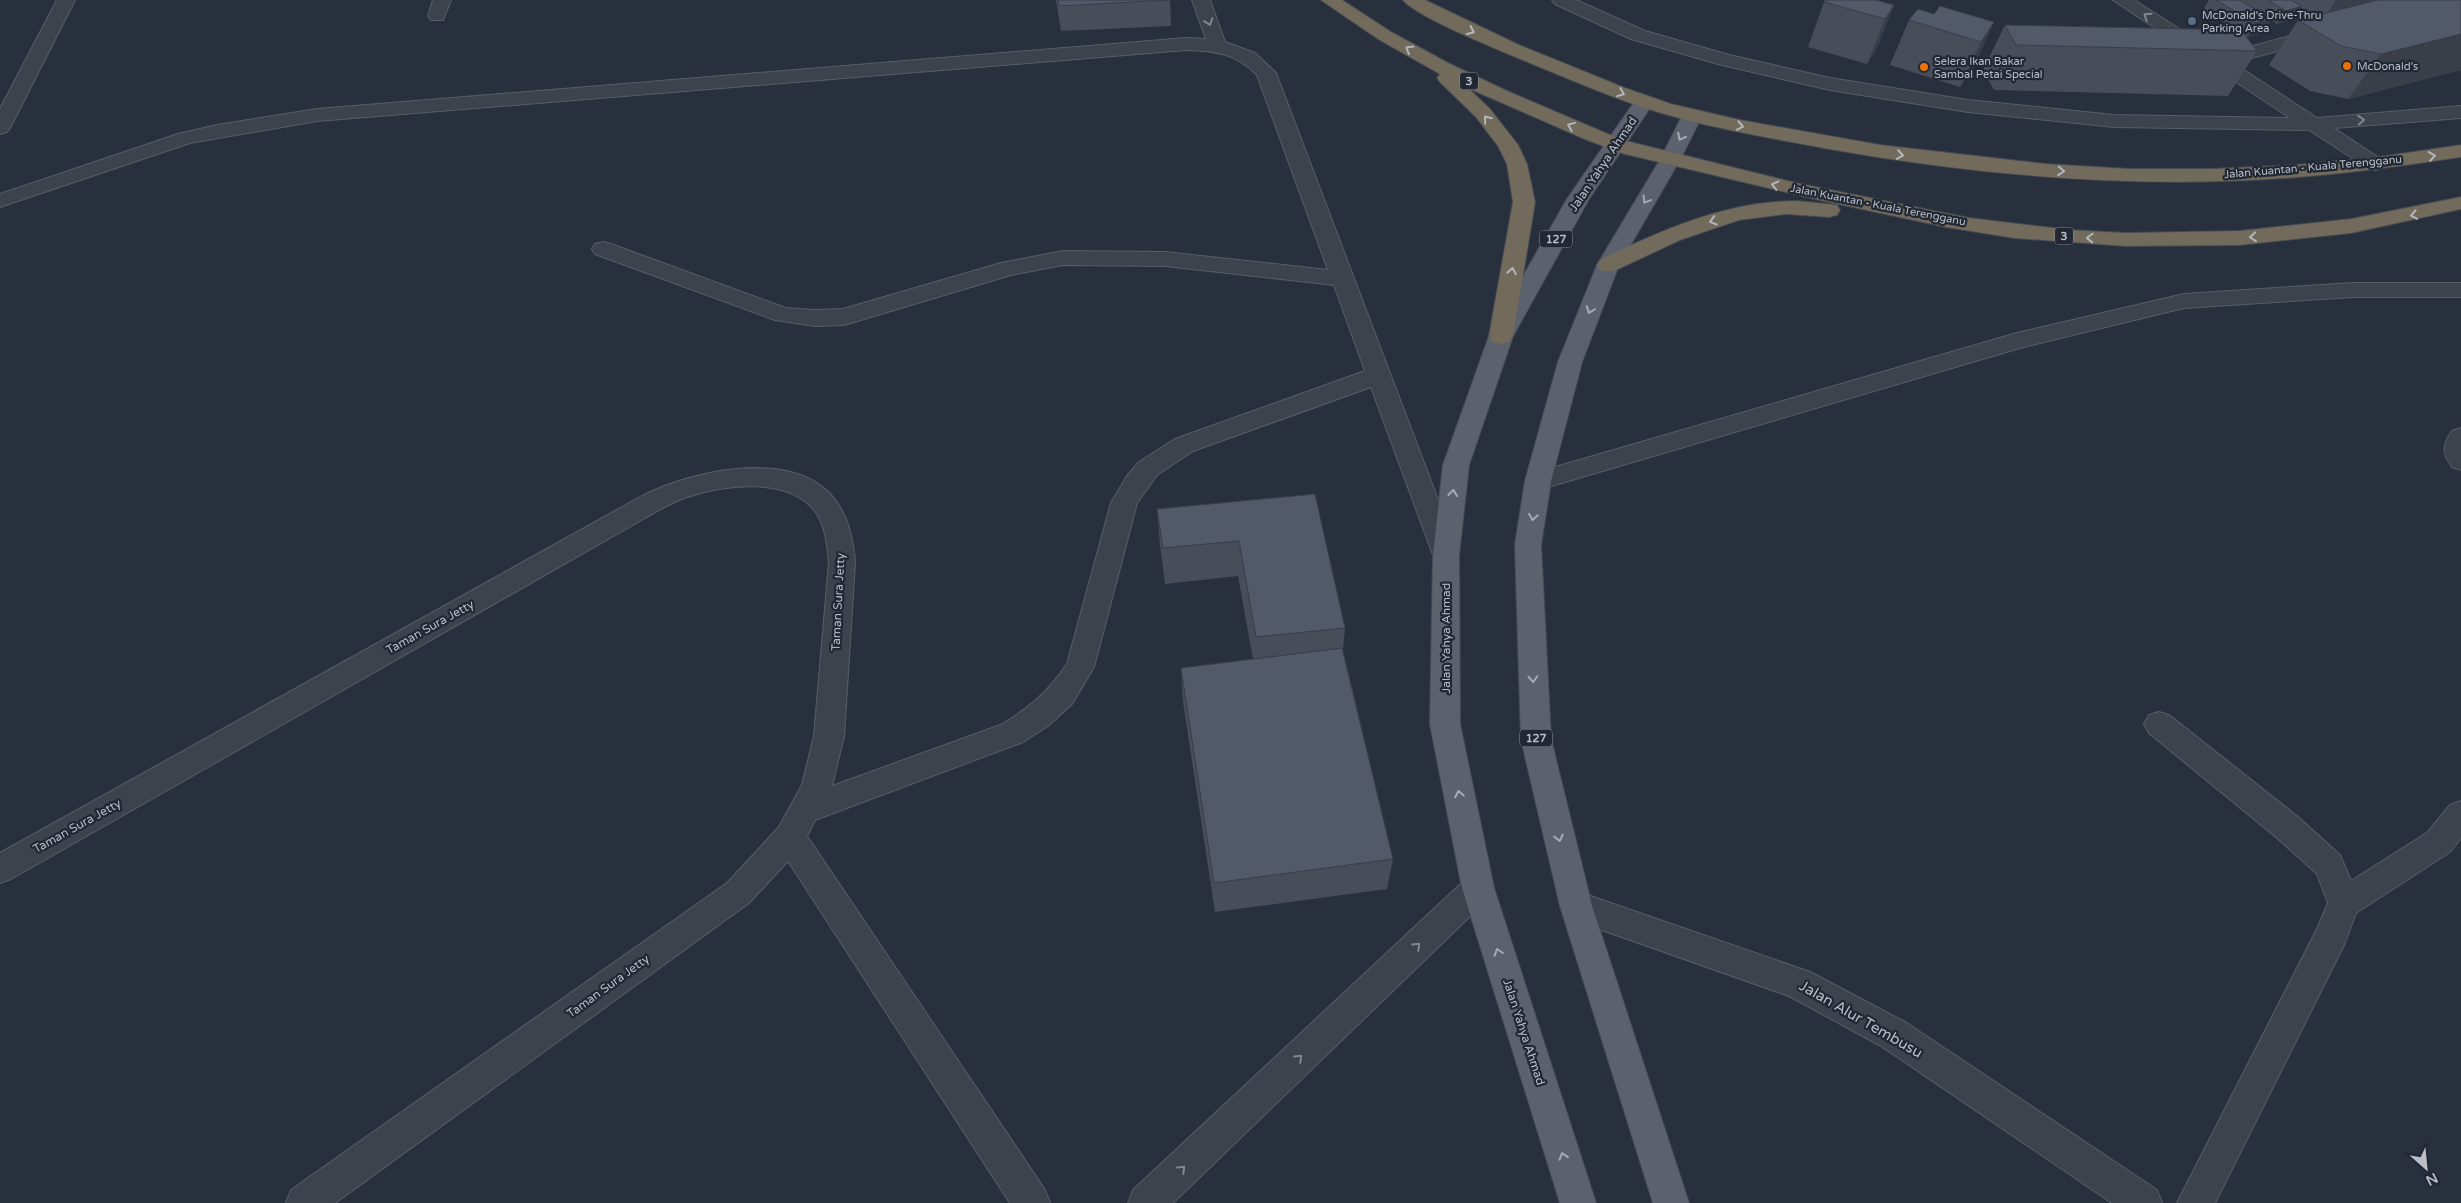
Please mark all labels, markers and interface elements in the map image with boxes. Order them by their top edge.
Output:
place label: McDonald's Drive-Thru Parking Area [2202,9,2321,35]
one-way arrow [2143,13,2152,22]
marker: McDonald's Drive-Thru Parking Area [2186,15,2198,27]
one-way arrow [1203,18,1213,26]
one-way arrow [1465,25,1474,35]
one-way arrow [1405,45,1414,55]
place label: Selera Ikan Bakar Sambal Petai Special [1934,55,2043,81]
marker: McDonald's [2341,60,2353,72]
place label: McDonald's [2357,60,2418,73]
marker: Selera Ikan Bakar Sambal Petai Special [1918,61,1930,73]
road number: 3 [1460,72,1478,90]
one-way arrow [1616,87,1625,97]
street label: Jalan Yahya Ahmad [1566,114,1640,214]
one-way arrow [2357,115,2365,126]
one-way arrow [1485,116,1493,125]
one-way arrow [1735,120,1744,130]
one-way arrow [1567,122,1576,132]
one-way arrow [1677,132,1688,141]
one-way arrow [1896,149,1904,160]
one-way arrow [2428,151,2437,161]
street label: Jalan Kuantan - Kuala Terengganu [2223,153,2403,181]
one-way arrow [2057,166,2065,177]
one-way arrow [1772,180,1780,190]
street label: Jalan Kuantan - Kuala Terengganu [1789,182,1967,228]
one-way arrow [1643,194,1653,203]
one-way arrow [2409,209,2418,220]
one-way arrow [1709,215,1717,225]
road number: 3 [2055,228,2073,245]
road number: 127 [1540,230,1572,248]
one-way arrow [2249,231,2257,242]
one-way arrow [2086,233,2094,243]
one-way arrow [1507,266,1517,275]
one-way arrow [1586,305,1596,314]
one-way arrow [1447,489,1458,497]
one-way arrow [1528,512,1538,521]
street label: Taman Sura Jetty [828,552,848,651]
street label: Jalan Yahya Ahmad [1439,583,1453,693]
street label: Taman Sura Jetty [384,597,477,657]
one-way arrow [1527,675,1538,683]
road number: 127 [1520,730,1552,746]
one-way arrow [1455,790,1465,798]
street label: Taman Sura Jetty [31,796,124,856]
one-way arrow [1553,834,1564,843]
one-way arrow [1412,943,1421,952]
one-way arrow [1494,948,1504,956]
street label: Taman Sura Jetty [564,951,652,1021]
street label: Jalan Alur Tembusu [1796,976,1926,1062]
street label: Jalan Yahya Ahmad [1500,977,1548,1087]
one-way arrow [1294,1055,1303,1064]
north arrow [2401,1143,2451,1193]
one-way arrow [1559,1153,1569,1161]
one-way arrow [1176,1166,1185,1175]
text: N [2423,1169,2441,1189]

